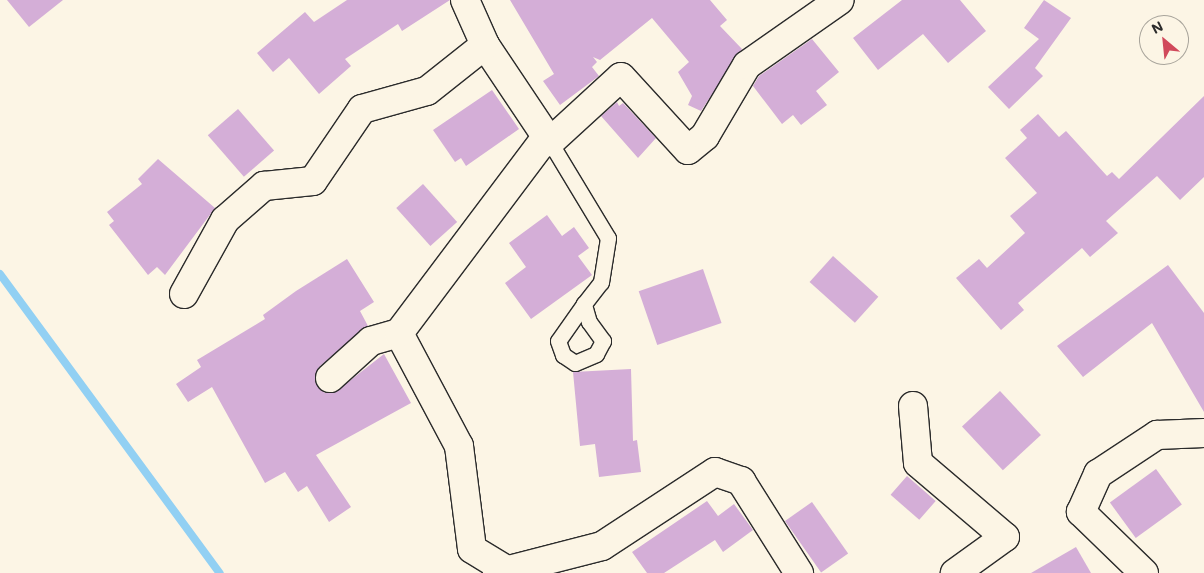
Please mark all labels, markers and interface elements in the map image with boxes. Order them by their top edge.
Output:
north arrow [1139,15,1189,65]
text: N [1148,16,1166,38]

